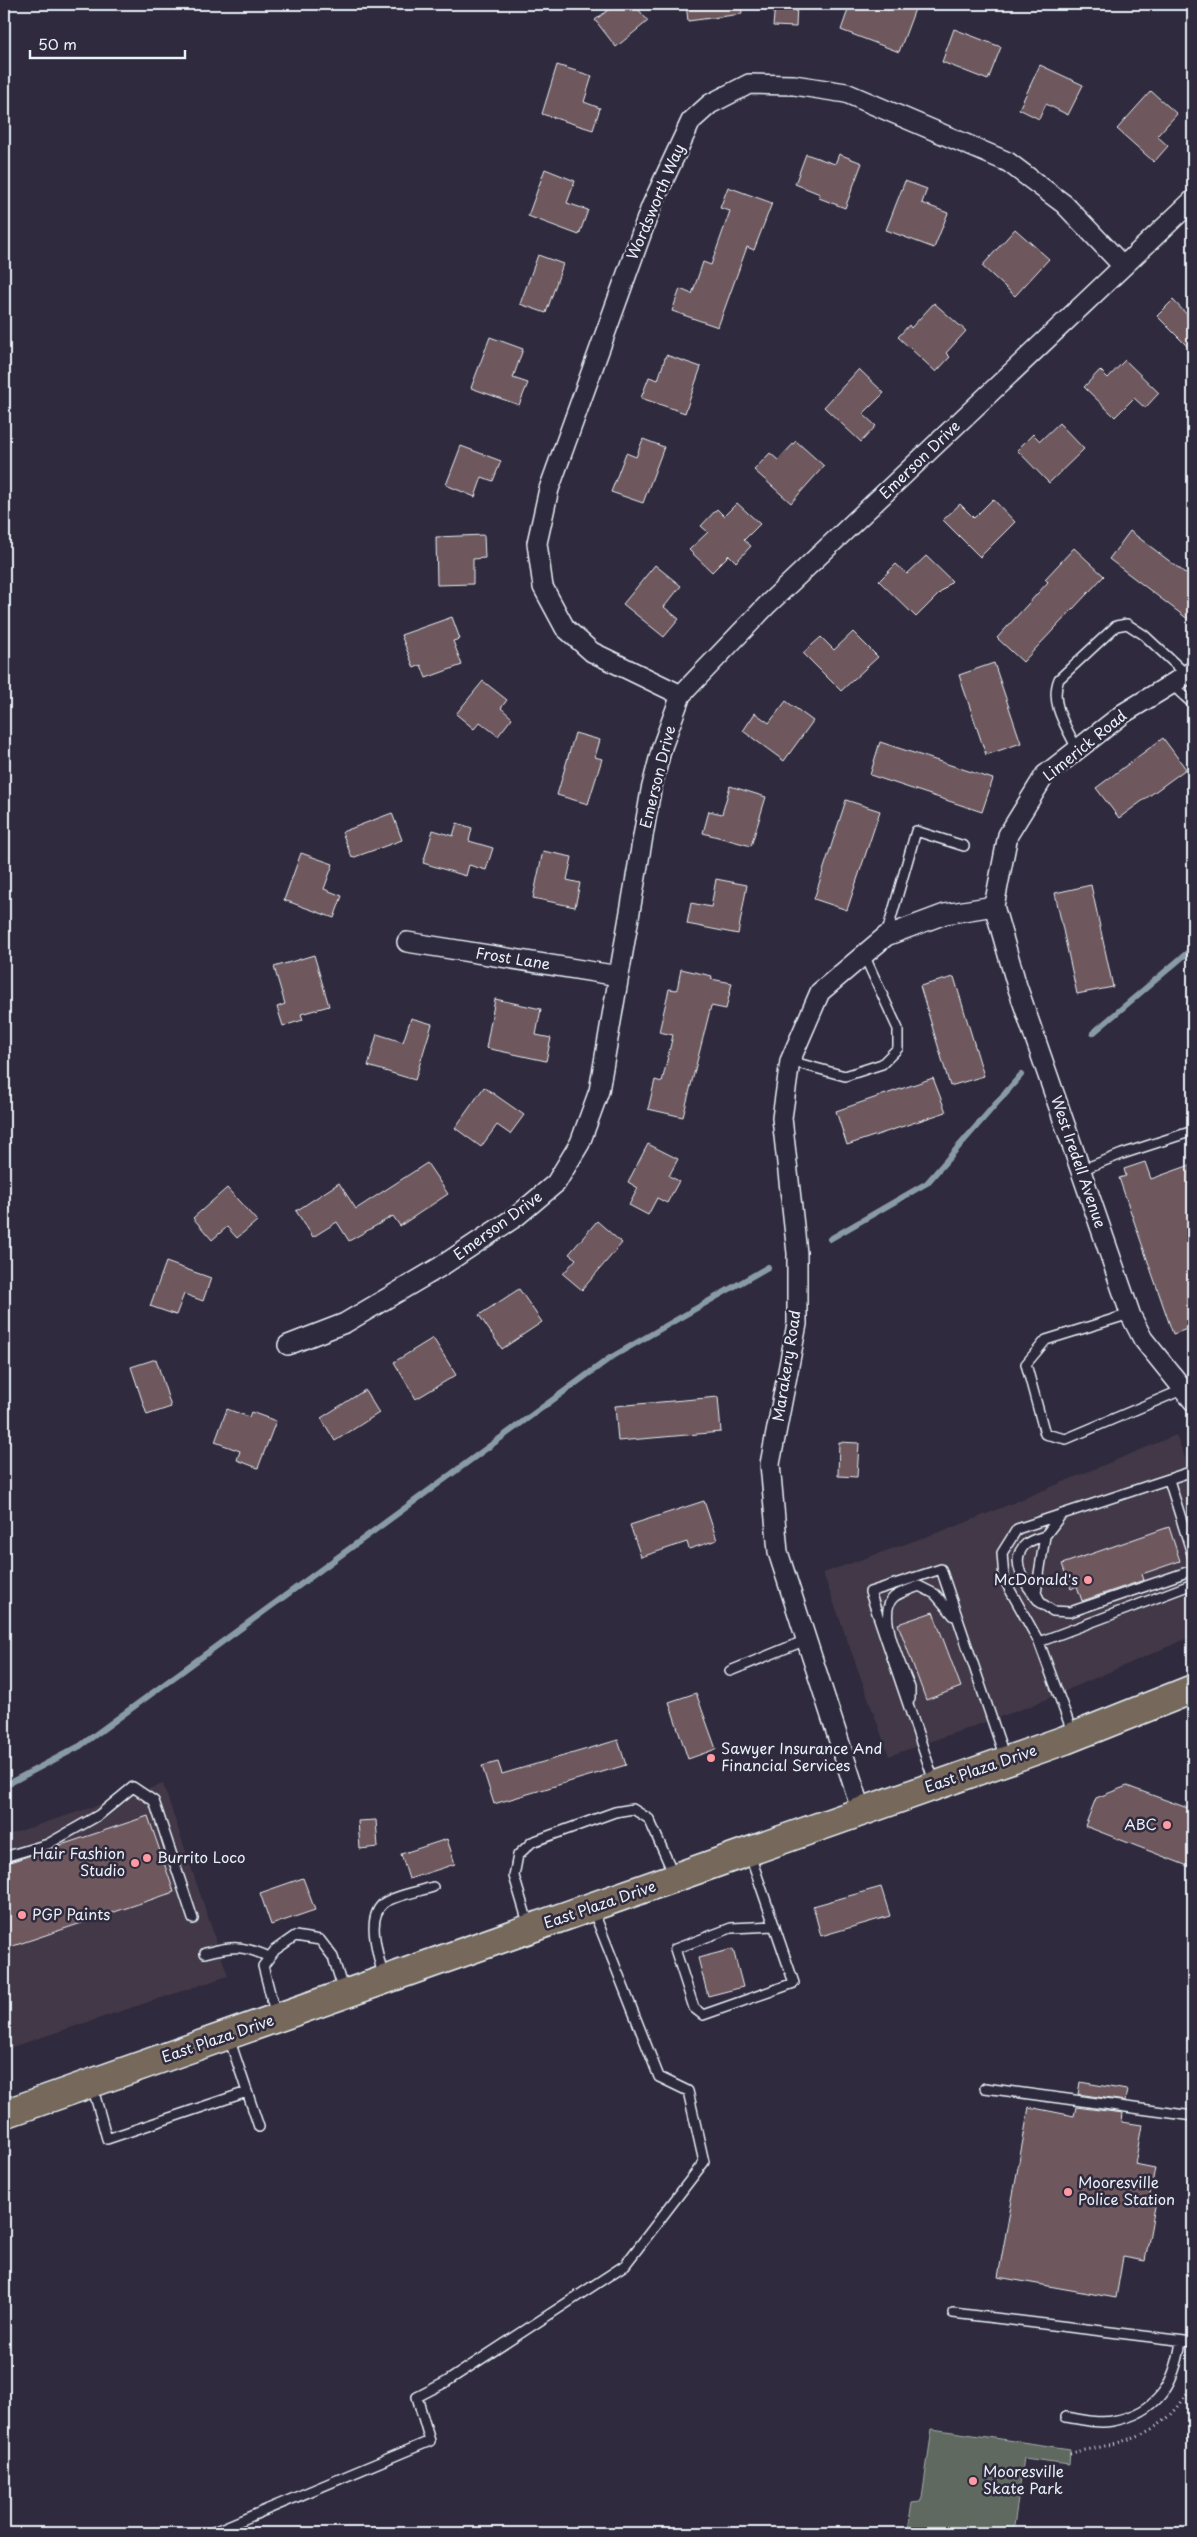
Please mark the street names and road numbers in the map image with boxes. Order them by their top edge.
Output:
street label: Wordsworth Way [620,140,689,263]
street label: Emerson Drive [873,414,965,504]
street label: Limerick Road [1037,704,1131,786]
street label: Emerson Drive [633,723,680,830]
street label: Frost Lane [474,940,552,975]
street label: West Iredell Avenue [1046,1092,1113,1231]
street label: Emerson Drive [448,1185,546,1265]
street label: Marakery Road [765,1308,806,1423]
street label: East Plaza Drive [921,1738,1040,1798]
street label: East Plaza Drive [540,1874,659,1934]
street label: East Plaza Drive [158,2008,277,2068]

